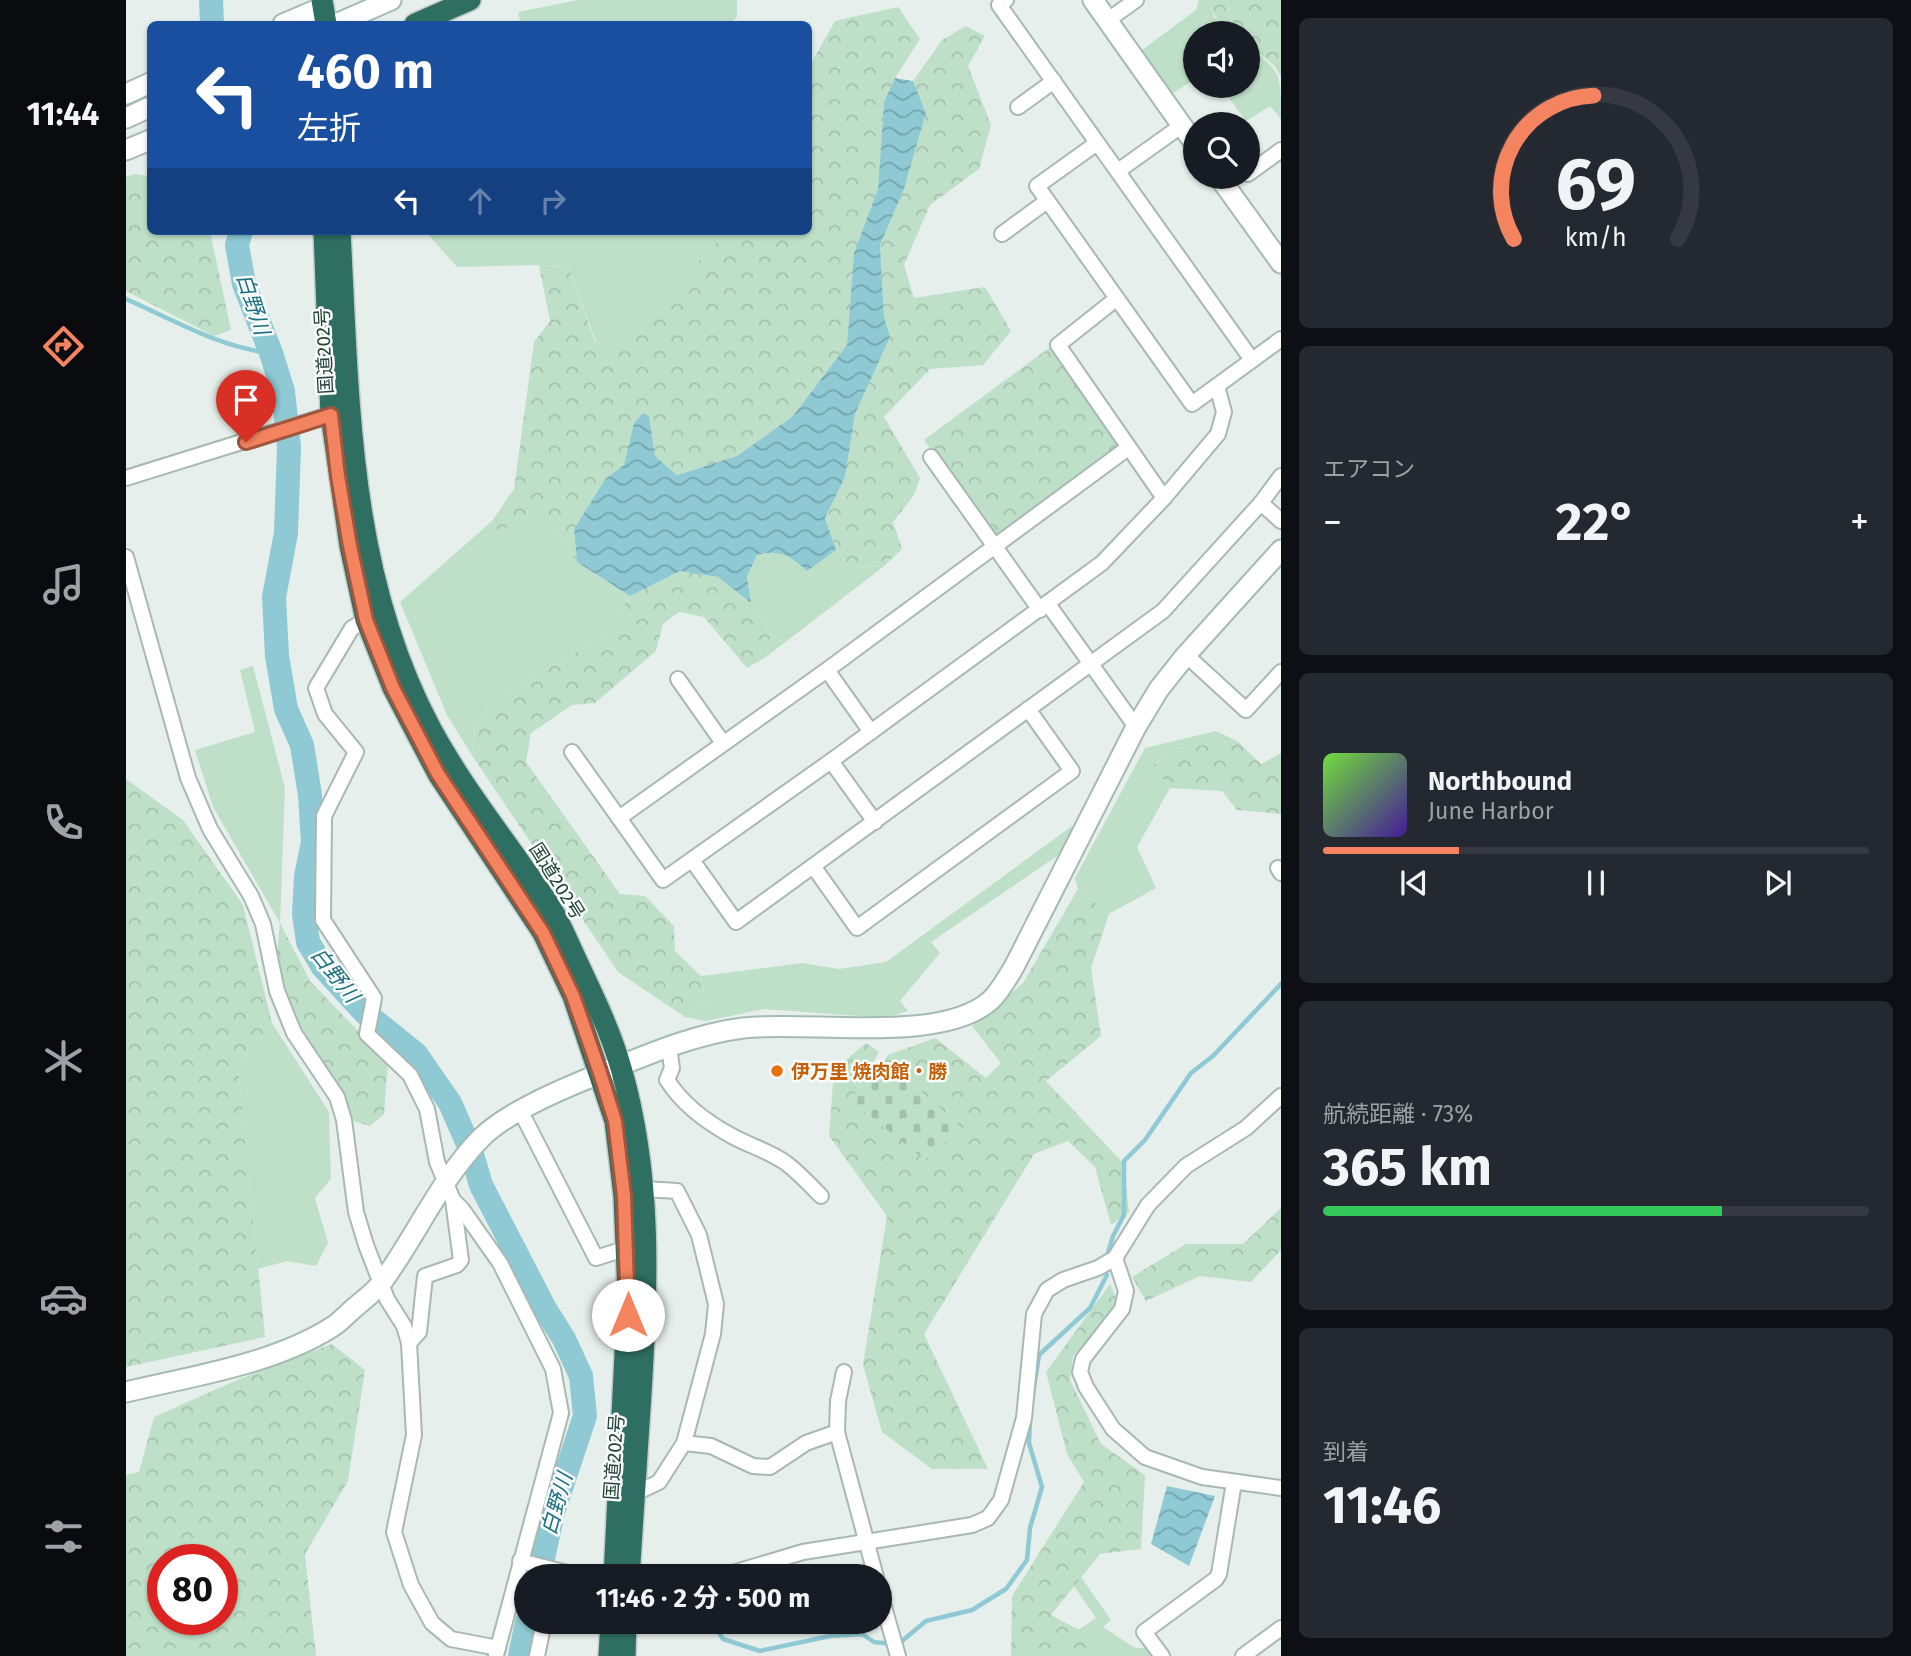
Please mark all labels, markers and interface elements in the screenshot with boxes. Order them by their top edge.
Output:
map controls [1183,21,1260,189]
button: sound [1183,21,1260,98]
text: 460 m [297,42,434,101]
icon: left [182,49,273,140]
text: 11:44 [27,95,99,133]
text: 左折 [297,109,361,147]
button: search [1183,112,1260,189]
text: 69 [1556,141,1636,228]
icon: left [388,182,426,220]
icon: ahead [461,182,499,220]
icon: right [534,182,572,220]
text: km/h [1565,223,1627,253]
water label: 白野川 [231,270,276,340]
street label: 国道202号 [310,307,338,395]
icon: directions [39,322,88,371]
pin [216,370,276,442]
icon: arrive [227,381,265,419]
text: エアコン [1323,455,1415,483]
text: 22° [1556,491,1636,554]
text: − [1323,499,1342,545]
text: + [1850,499,1869,545]
icon: music [39,560,88,609]
text: Northbound [1428,766,1572,797]
text: June Harbor [1428,797,1554,825]
icon: phone [39,798,88,847]
street label: 国道202号 [524,838,590,924]
icon: previous [1395,864,1433,902]
icon: pause [1577,864,1615,902]
icon: next [1759,864,1797,902]
water label: 白野川 [305,942,366,1009]
icon: climate [39,1036,88,1085]
place label: 伊万里 焼肉館・勝 [791,1060,948,1083]
marker: 伊万里 焼肉館・勝 [769,1063,785,1079]
text: 航続距離 · 73% [1323,1100,1473,1128]
text: 365 km [1323,1136,1492,1199]
icon: car [39,1274,88,1323]
position arrow [591,1278,665,1352]
street label: 国道202号 [600,1413,628,1501]
text: 到着 [1323,1438,1369,1466]
water label: 白野川 [536,1468,579,1538]
text: 11:46 [1323,1474,1441,1537]
icon: filters [39,1512,88,1561]
speed limit sign: 80 [147,1544,238,1635]
text: 11:46 · 2 分 · 500 m [596,1583,810,1614]

